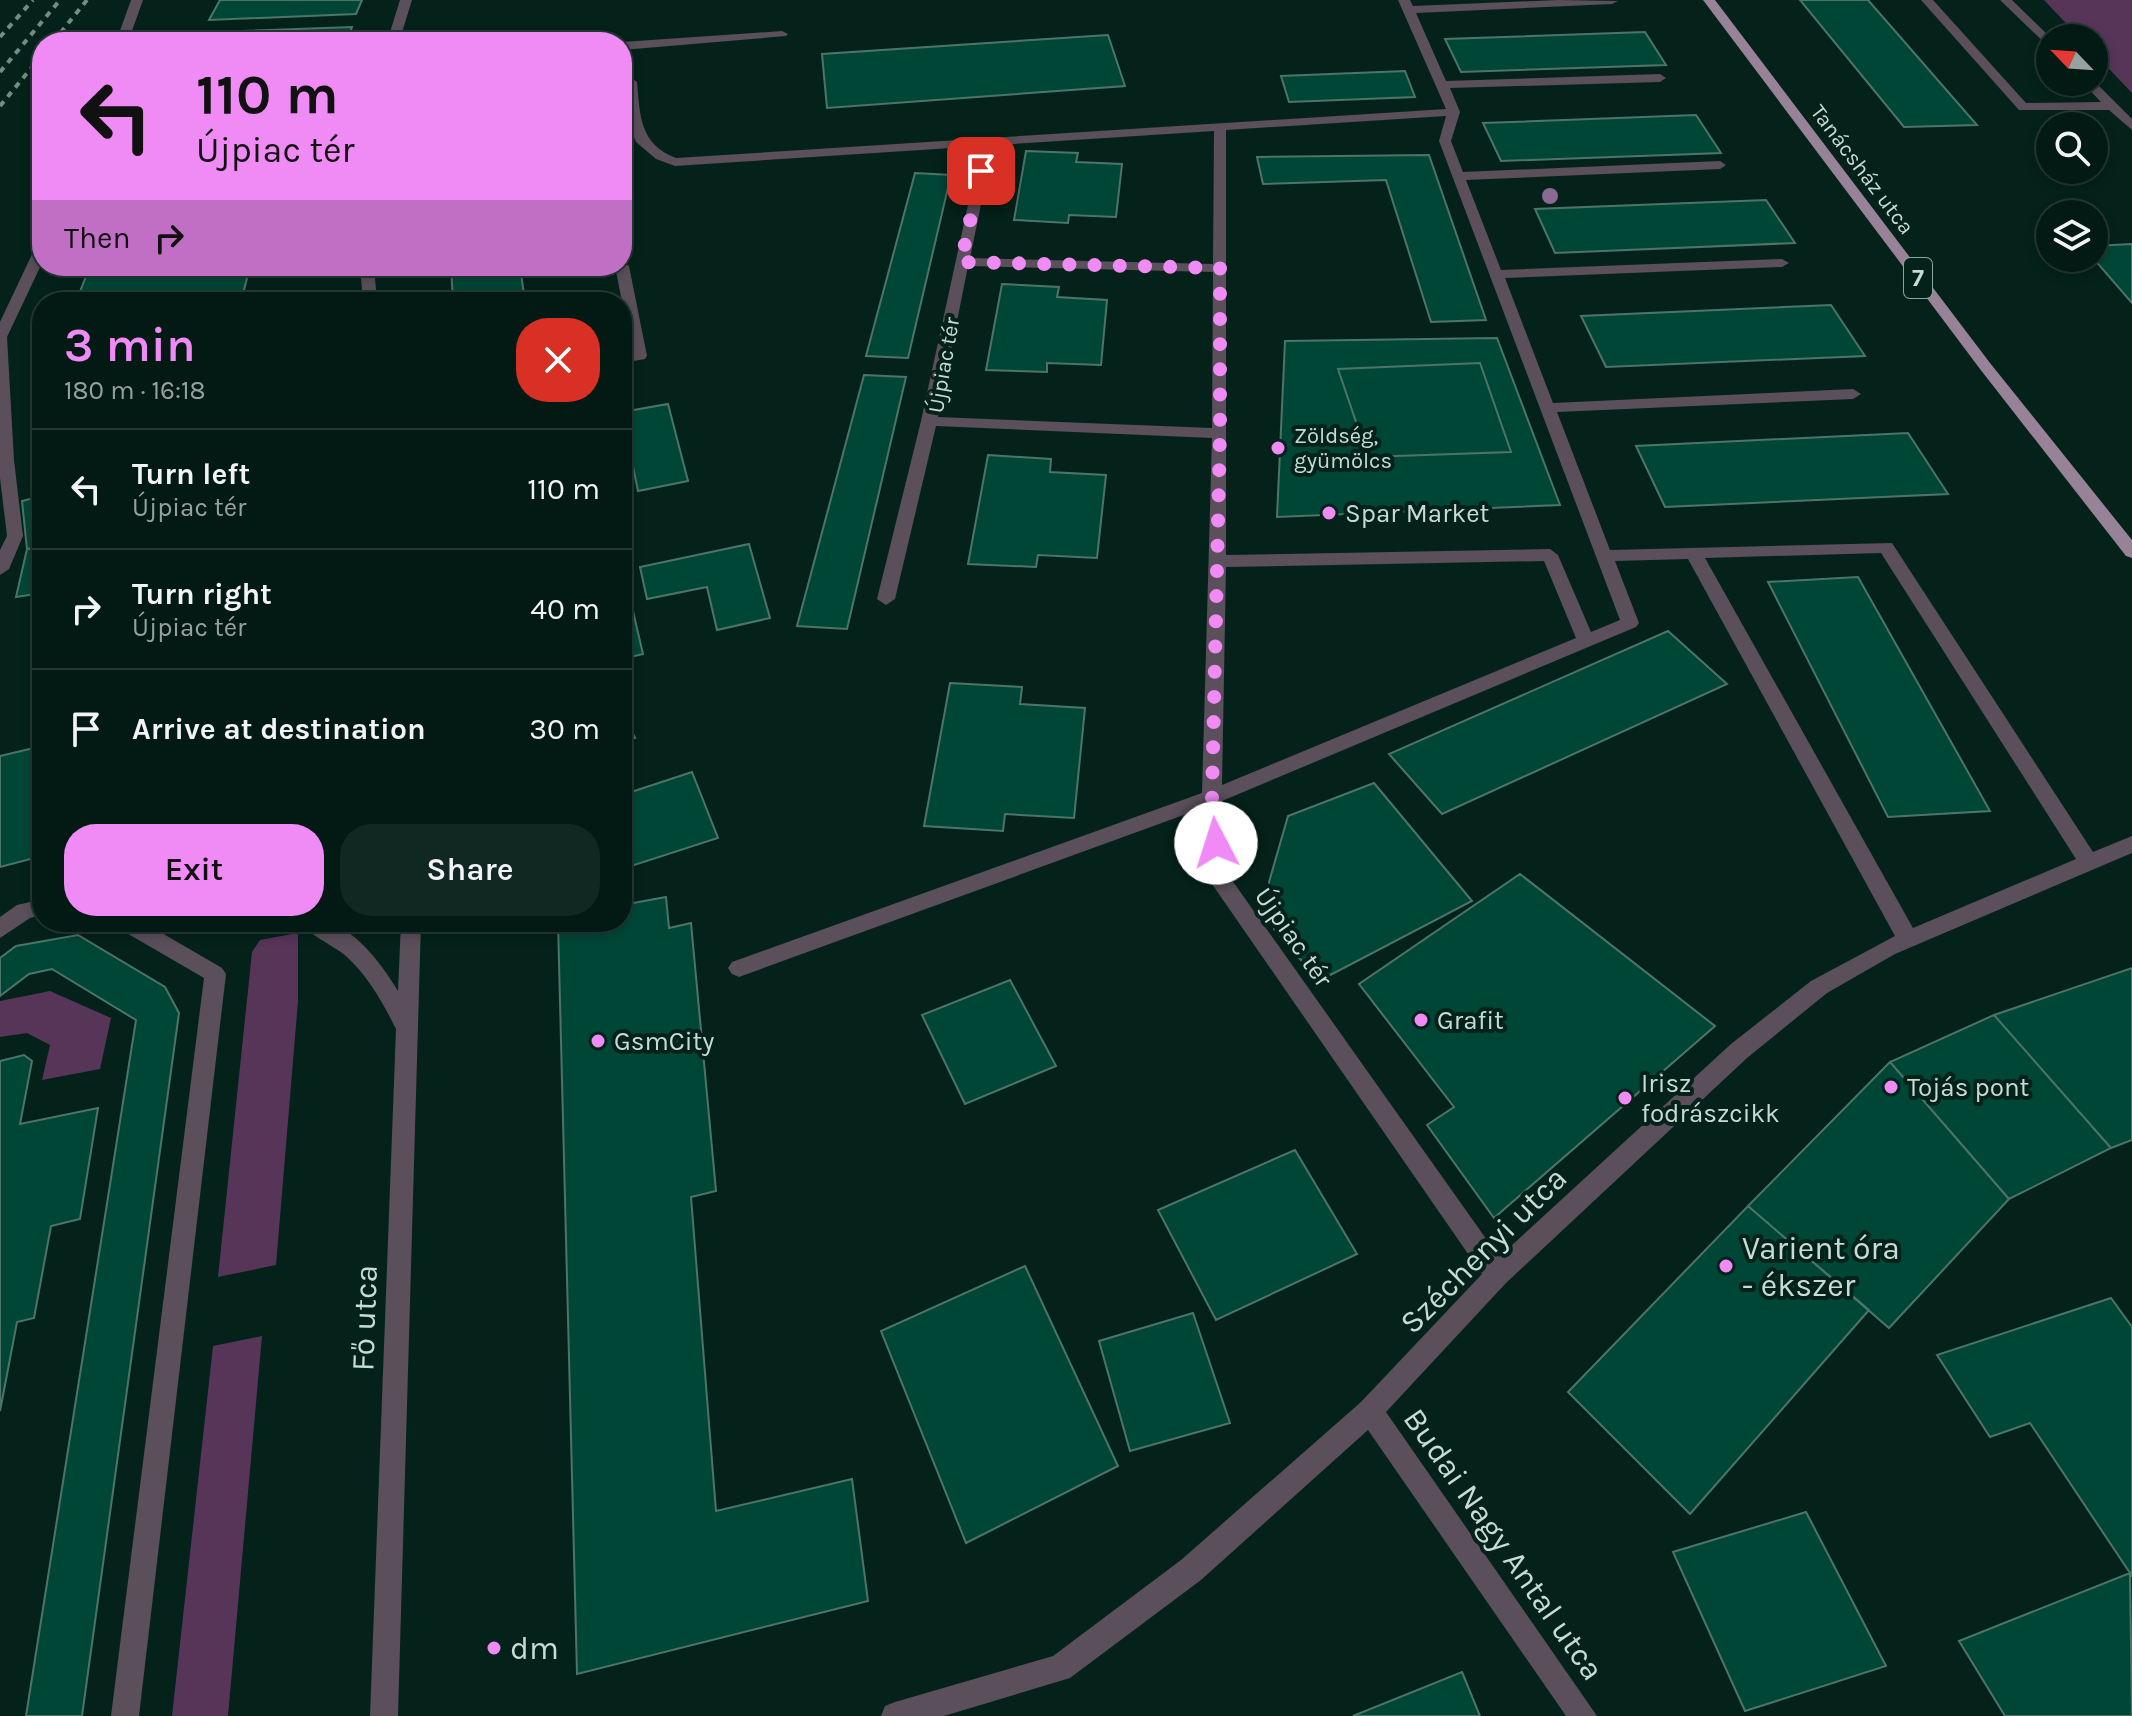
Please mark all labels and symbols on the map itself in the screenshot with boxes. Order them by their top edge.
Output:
north arrow [2036,24,2108,96]
street label: Tanácsház utca [1805,100,1919,240]
pin [947,137,1015,205]
road number: 7 [1904,258,1932,298]
street label: Újpiac tér [922,315,965,415]
place label: Zöldség, gyümölcs [1294,423,1392,474]
marker: Zöldség, gyümölcs [1269,439,1287,457]
place label: Spar Market [1345,498,1490,529]
marker: Spar Market [1320,504,1338,522]
position arrow [1174,801,1258,885]
street label: Újpiac tér [1248,881,1340,994]
place label: Grafit [1437,1005,1504,1036]
marker: Grafit [1412,1011,1430,1029]
place label: GsmCity [614,1026,714,1057]
marker: GsmCity [589,1032,607,1050]
place label: Irisz fodrászcikk [1641,1068,1780,1129]
place label: Tojás pont [1907,1072,2030,1103]
marker: Tojás pont [1882,1078,1900,1096]
marker: Irisz fodrászcikk [1616,1089,1634,1107]
street label: Széchenyi utca [1392,1159,1574,1341]
place label: Varient óra - ékszer [1742,1230,1900,1304]
marker: Varient óra - ékszer [1717,1257,1735,1275]
street label: Fő utca [344,1264,385,1372]
street label: Budai Nagy Antal utca [1396,1401,1611,1687]
place label: dm [510,1630,559,1667]
marker: dm [485,1639,503,1657]

